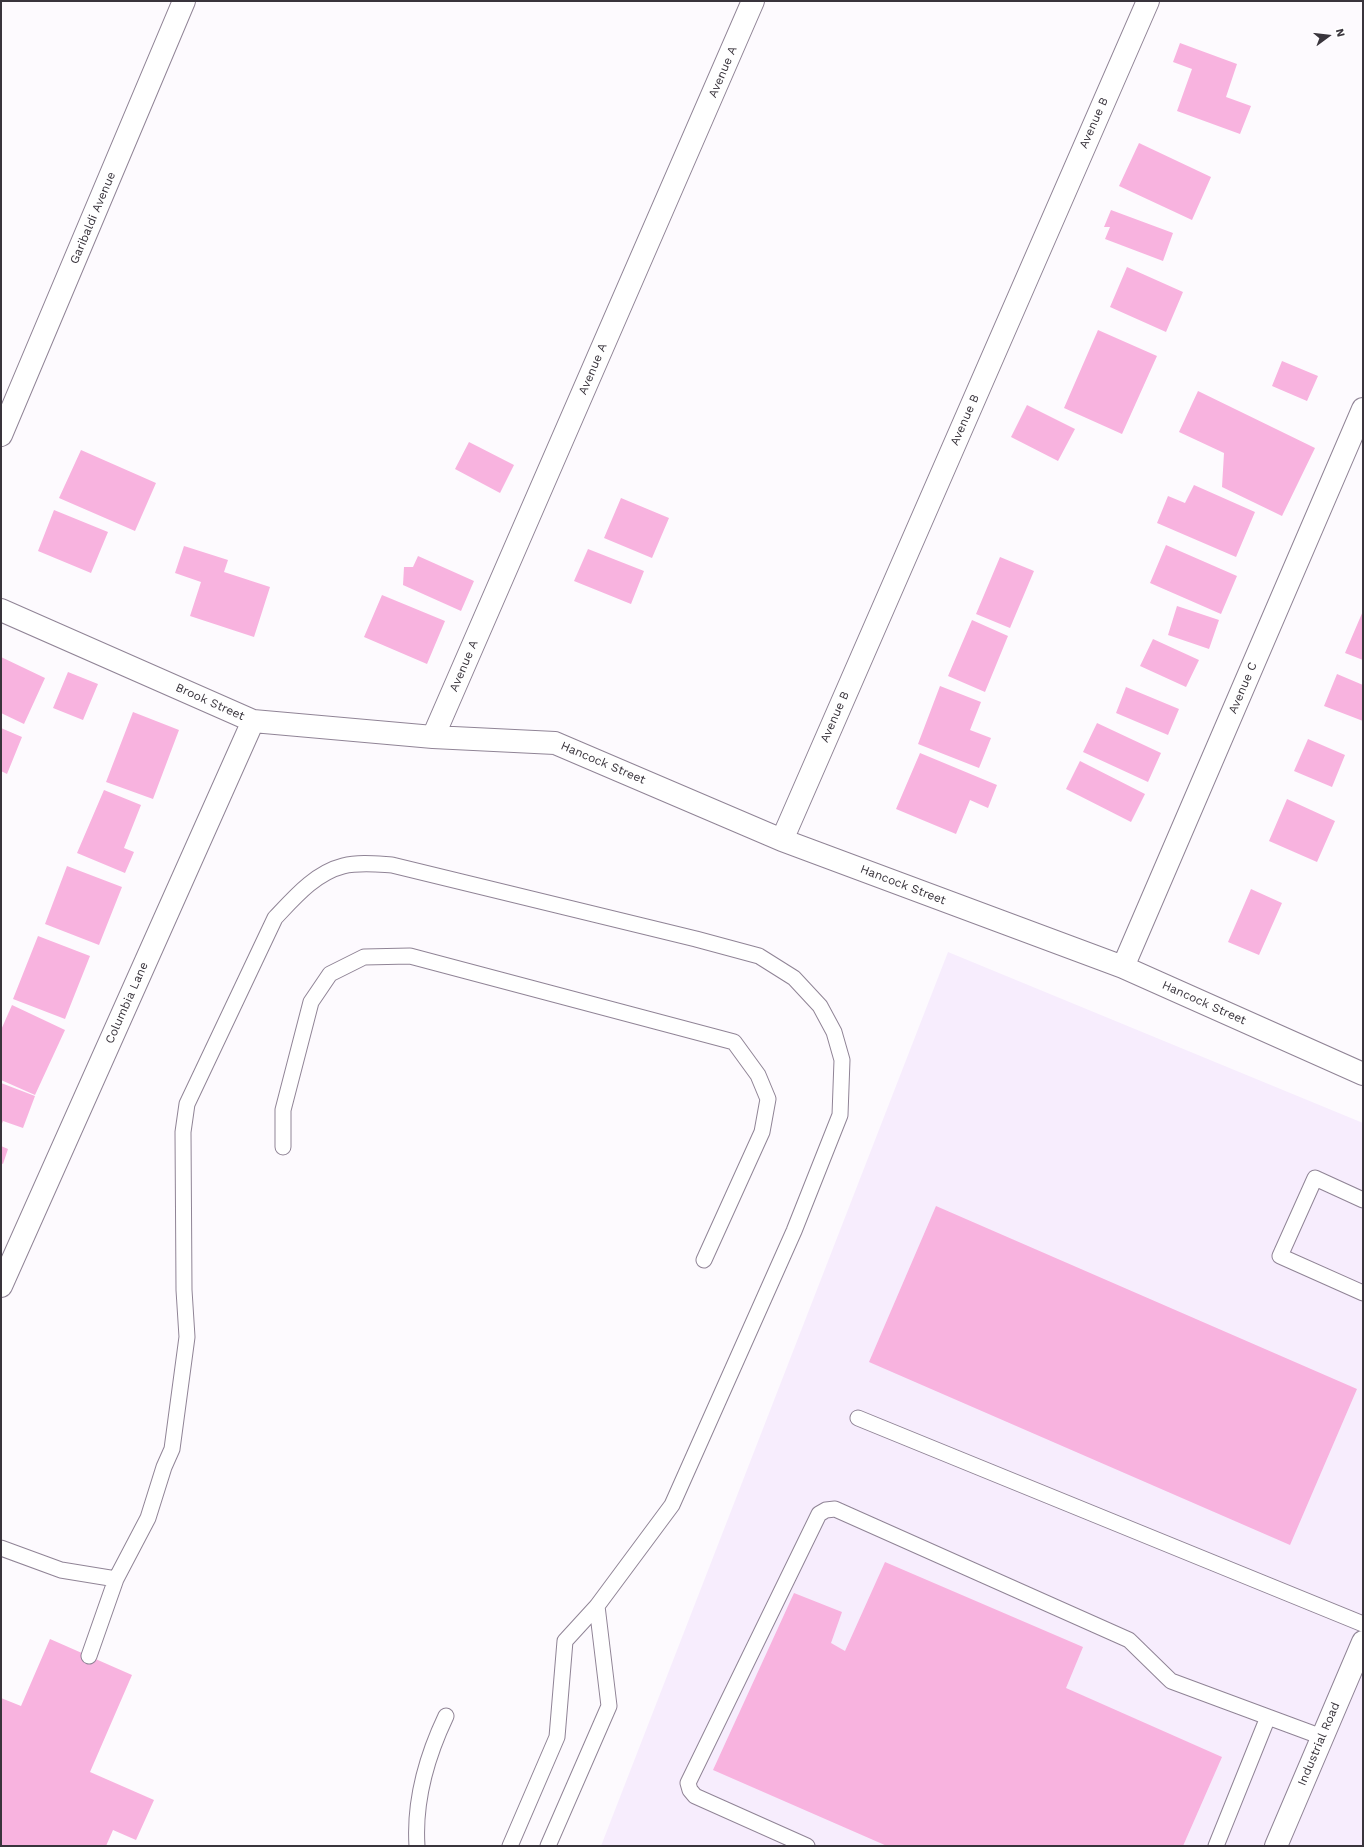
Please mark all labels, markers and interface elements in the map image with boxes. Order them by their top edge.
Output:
north arrow [1308,16,1348,56]
text: N [1333,27,1347,38]
street label: Avenue A [706,44,740,100]
street label: Avenue B [1076,95,1112,151]
street label: Garibaldi Avenue [67,170,119,266]
street label: Avenue A [576,341,610,397]
street label: Avenue B [947,392,983,448]
street label: Avenue A [447,638,481,694]
street label: Avenue C [1226,660,1260,716]
street label: Brook Street [173,680,247,724]
street label: Avenue B [817,689,853,745]
street label: Hancock Street [558,739,648,787]
street label: Hancock Street [858,862,948,908]
street label: Columbia Lane [103,960,151,1046]
street label: Hancock Street [1160,978,1248,1028]
street label: Industrial Road [1295,1700,1343,1788]

